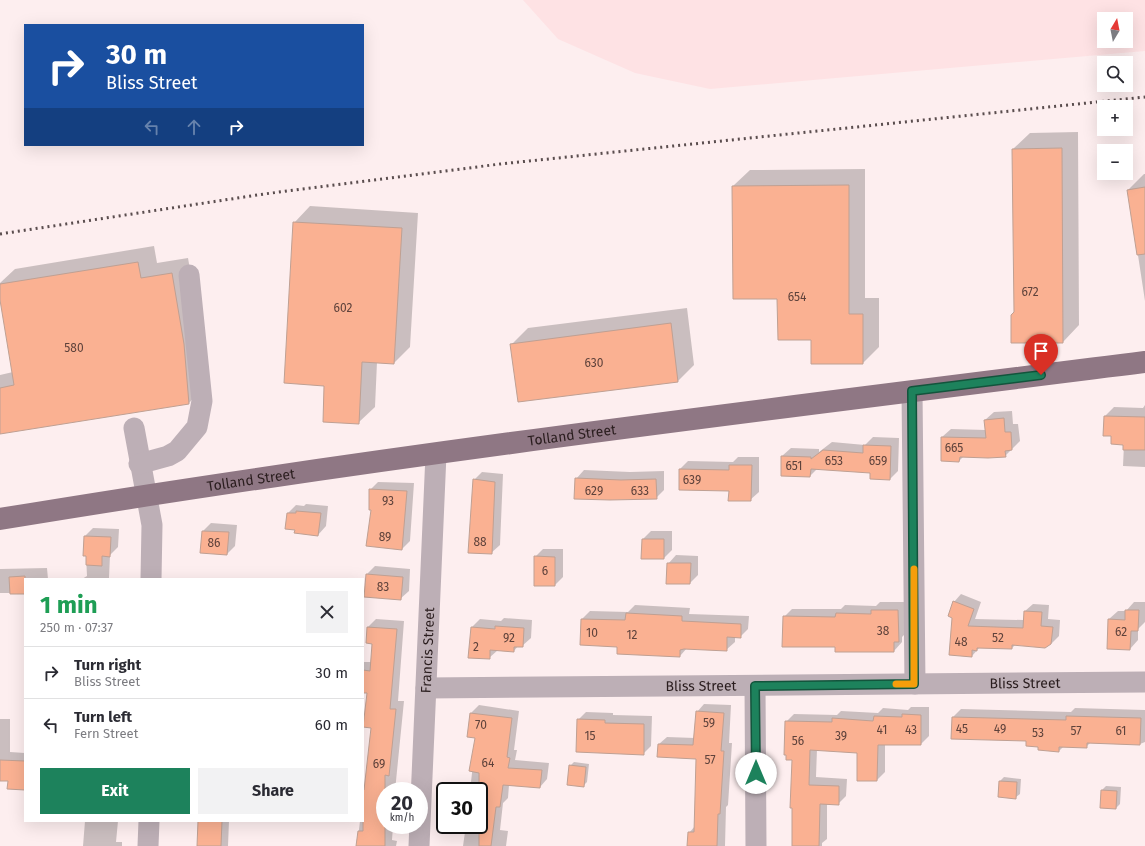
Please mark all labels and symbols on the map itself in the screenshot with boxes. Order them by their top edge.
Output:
north arrow [1097,12,1133,48]
house number: 672 [1021,285,1039,299]
house number: 654 [788,290,807,304]
house number: 602 [334,301,353,315]
pin [1024,334,1058,375]
house number: 580 [64,341,84,355]
house number: 630 [585,356,604,370]
street label: Tolland Street [527,421,618,449]
house number: 665 [945,441,963,455]
house number: 653 [825,454,843,468]
house number: 659 [869,454,887,468]
house number: 651 [786,459,802,473]
street label: Tolland Street [206,465,297,495]
house number: 639 [683,473,701,487]
house number: 629 [585,484,603,498]
house number: 633 [631,484,649,498]
house number: 93 [382,494,394,508]
house number: 89 [379,530,391,544]
house number: 88 [473,535,487,549]
house number: 86 [207,536,221,550]
house number: 6 [542,564,548,578]
house number: 83 [377,580,389,594]
street label: Francis Street [417,606,438,694]
house number: 38 [877,624,890,638]
house number: 62 [1115,625,1127,639]
house number: 10 [586,626,598,640]
house number: 12 [626,628,638,642]
house number: 92 [503,631,515,645]
house number: 52 [992,631,1004,645]
house number: 48 [955,635,968,649]
house number: 2 [473,640,479,654]
street label: Bliss Street [989,674,1062,692]
street label: Bliss Street [665,677,738,695]
house number: 59 [703,716,715,730]
house number: 70 [475,718,487,732]
house number: 45 [956,722,968,736]
house number: 49 [994,722,1006,736]
house number: 41 [877,723,887,737]
house number: 43 [905,723,917,737]
house number: 57 [1070,724,1082,738]
house number: 61 [1115,724,1127,738]
house number: 53 [1032,726,1044,740]
house number: 15 [584,729,596,743]
house number: 39 [835,729,847,743]
house number: 56 [792,734,804,748]
position arrow [735,752,777,794]
house number: 57 [704,753,716,767]
house number: 64 [482,756,495,770]
house number: 69 [373,757,385,771]
speed limit sign: 30 [436,782,488,834]

